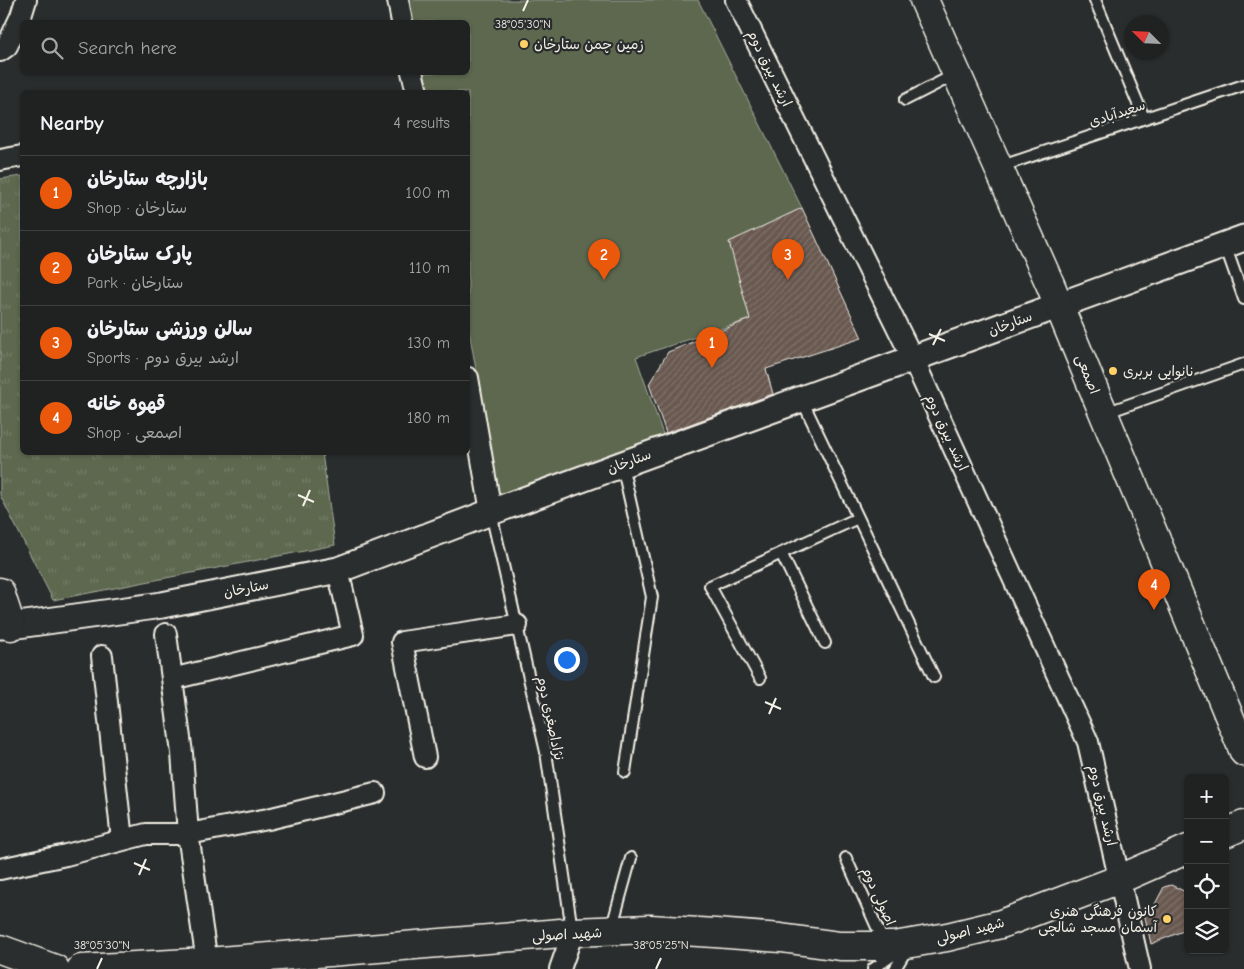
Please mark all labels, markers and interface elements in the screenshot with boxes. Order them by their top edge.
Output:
north arrow [1124,15,1169,60]
text: 38°05'30"N [495,17,551,31]
search box [20,20,470,75]
street label: ارشد بیرق دوم [742,27,795,110]
icon: search [38,34,66,62]
place label: زمین چمن ستارخان [534,36,644,54]
text: Search here [78,37,177,59]
marker: زمین چمن ستارخان [518,38,530,50]
street label: سعیدآبادی [1087,96,1148,131]
text: Nearby [40,111,104,135]
text: 4 results [393,114,450,132]
text: بازارچه ستارخان [87,168,208,190]
text: 1 [53,184,59,202]
text: 100 m [406,184,450,202]
text: Shop · ستارخان [87,199,187,217]
pin: 2 [588,239,620,280]
pin: 3 [772,239,804,280]
text: پارک ستارخان [87,243,192,265]
text: 2 [52,259,60,277]
text: 110 m [409,259,450,277]
text: Park · ستارخان [87,274,183,292]
street label: ستارخان [986,308,1035,339]
text: سالن ورزشی ستارخان [87,318,252,340]
pin: 1 [696,327,728,368]
text: 3 [52,334,60,352]
text: 130 m [407,334,450,352]
text: Sports · ارشد بیرق دوم [87,349,239,367]
street label: اصمعی [1072,352,1103,397]
place label: نانوایی بربری [1123,363,1194,380]
marker: نانوایی بربری [1107,365,1119,377]
street label: ارشد بیرق دوم [919,391,972,474]
text: قهوه خانه [87,393,165,415]
text: 4 [52,409,60,427]
text: 180 m [407,409,450,427]
text: Shop · اصمعی [87,424,182,442]
street label: ستارخان [605,446,654,477]
pin: 4 [1138,569,1170,610]
street label: ستارخان [222,576,270,601]
your location [554,647,580,673]
street label: نژاداصغری دوم [531,674,568,762]
street label: ارشد بیرق دوم [1083,763,1120,848]
map controls [1184,774,1229,954]
button: + [1184,774,1229,819]
button: − [1184,819,1229,864]
street label: اصولی دوم [856,864,899,929]
button: locate [1184,864,1229,909]
place label: کانون فرهنگی هنری آسمان مسجد شالچی [1038,903,1158,937]
button: layers [1184,909,1229,954]
marker: کانون فرهنگی هنری آسمان مسجد شالچی [1161,913,1173,925]
street label: شهید اصولی [934,914,1006,947]
street label: شهید اصولی [532,924,603,945]
text: 38°05'30"N [74,938,130,952]
text: 38°05'25"N [633,938,689,952]

